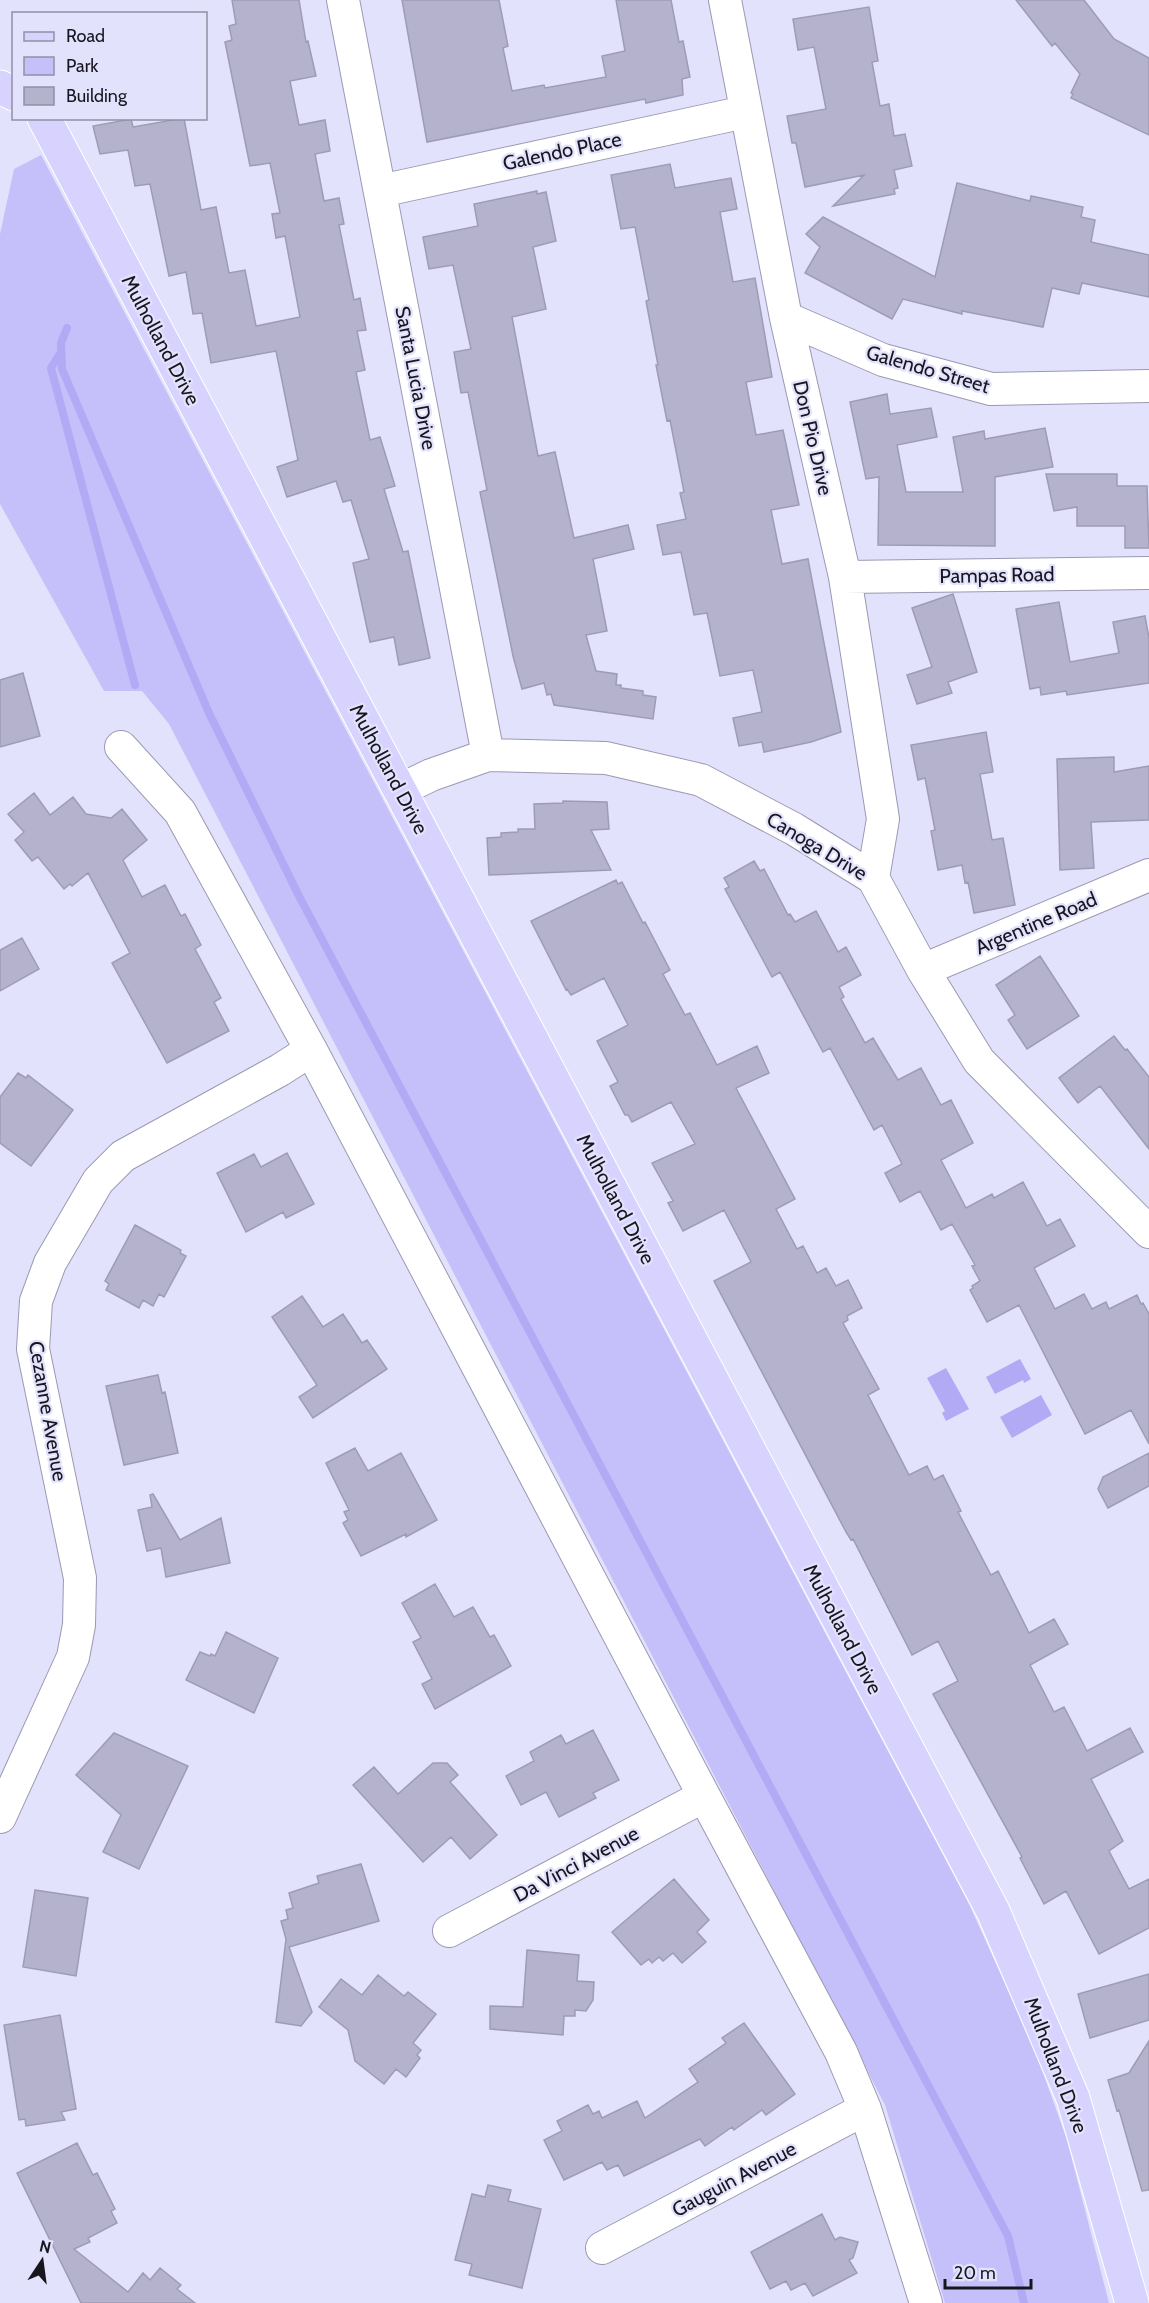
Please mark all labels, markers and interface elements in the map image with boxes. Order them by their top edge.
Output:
legend [12,12,207,120]
text: Road [66,25,105,47]
text: Park [66,55,99,77]
text: Building [66,85,128,107]
street label: Galendo Place [501,127,623,175]
street label: Mulholland Drive [117,271,205,409]
street label: Santa Lucia Drive [390,304,442,452]
street label: Galendo Street [864,340,993,398]
street label: Don Pio Drive [788,378,838,498]
street label: Pampas Road [939,562,1055,588]
street label: Mulholland Drive [345,700,433,838]
street label: Canoga Drive [762,807,872,885]
street label: Argentine Road [971,887,1101,959]
street label: Mulholland Drive [572,1130,660,1268]
street label: Cezanne Avenue [24,1339,72,1483]
street label: Mulholland Drive [799,1560,887,1698]
street label: Da Vinci Avenue [509,1821,643,1907]
street label: Mulholland Drive [1019,1994,1093,2136]
street label: Gauguin Avenue [668,2136,800,2222]
north arrow [12,2231,72,2291]
text: N [38,2236,53,2257]
scale bar [945,2252,1030,2290]
text: 20 m [954,2262,996,2284]

